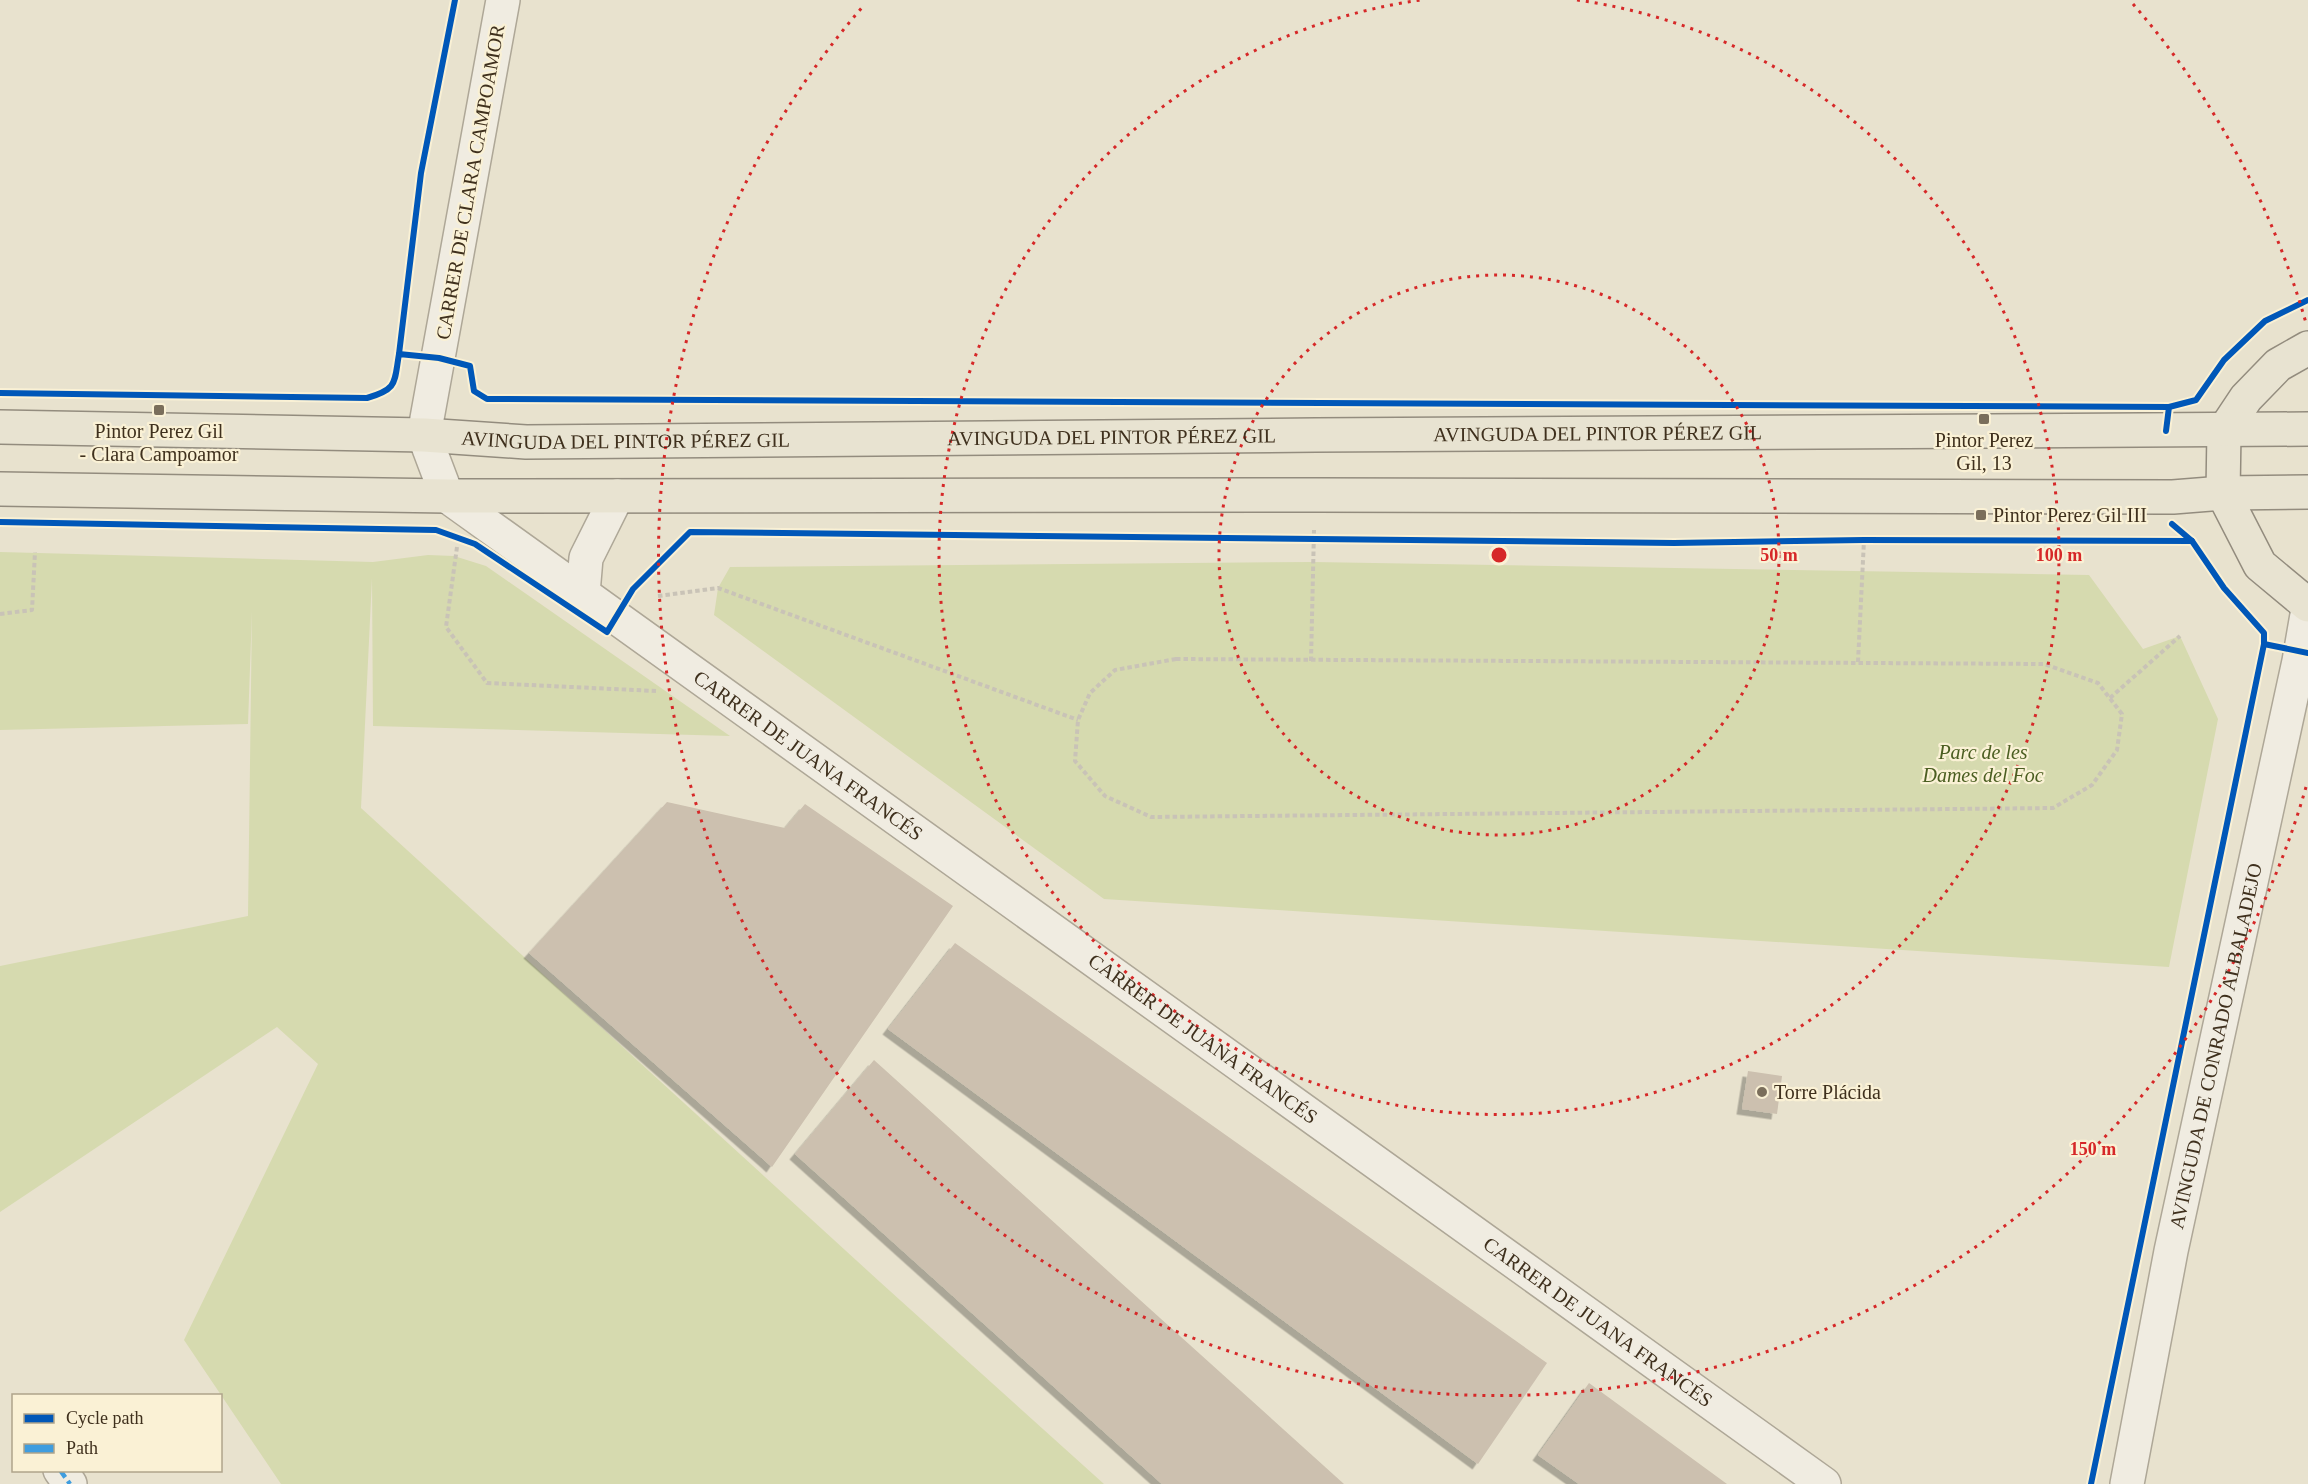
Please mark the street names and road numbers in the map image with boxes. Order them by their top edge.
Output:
street label: CARRER DE CLARA CAMPOAMOR [431,22,509,341]
street label: AVINGUDA DEL PINTOR PÉREZ GIL [1433,421,1762,445]
street label: AVINGUDA DEL PINTOR PÉREZ GIL [947,424,1276,449]
street label: AVINGUDA DEL PINTOR PÉREZ GIL [461,427,790,453]
street label: CARRER DE JUANA FRANCÉS [690,666,927,845]
street label: AVINGUDA DE CONRADO ALBALADEJO [2165,861,2266,1231]
street label: CARRER DE JUANA FRANCÉS [1085,949,1322,1128]
street label: CARRER DE JUANA FRANCÉS [1479,1232,1717,1411]

